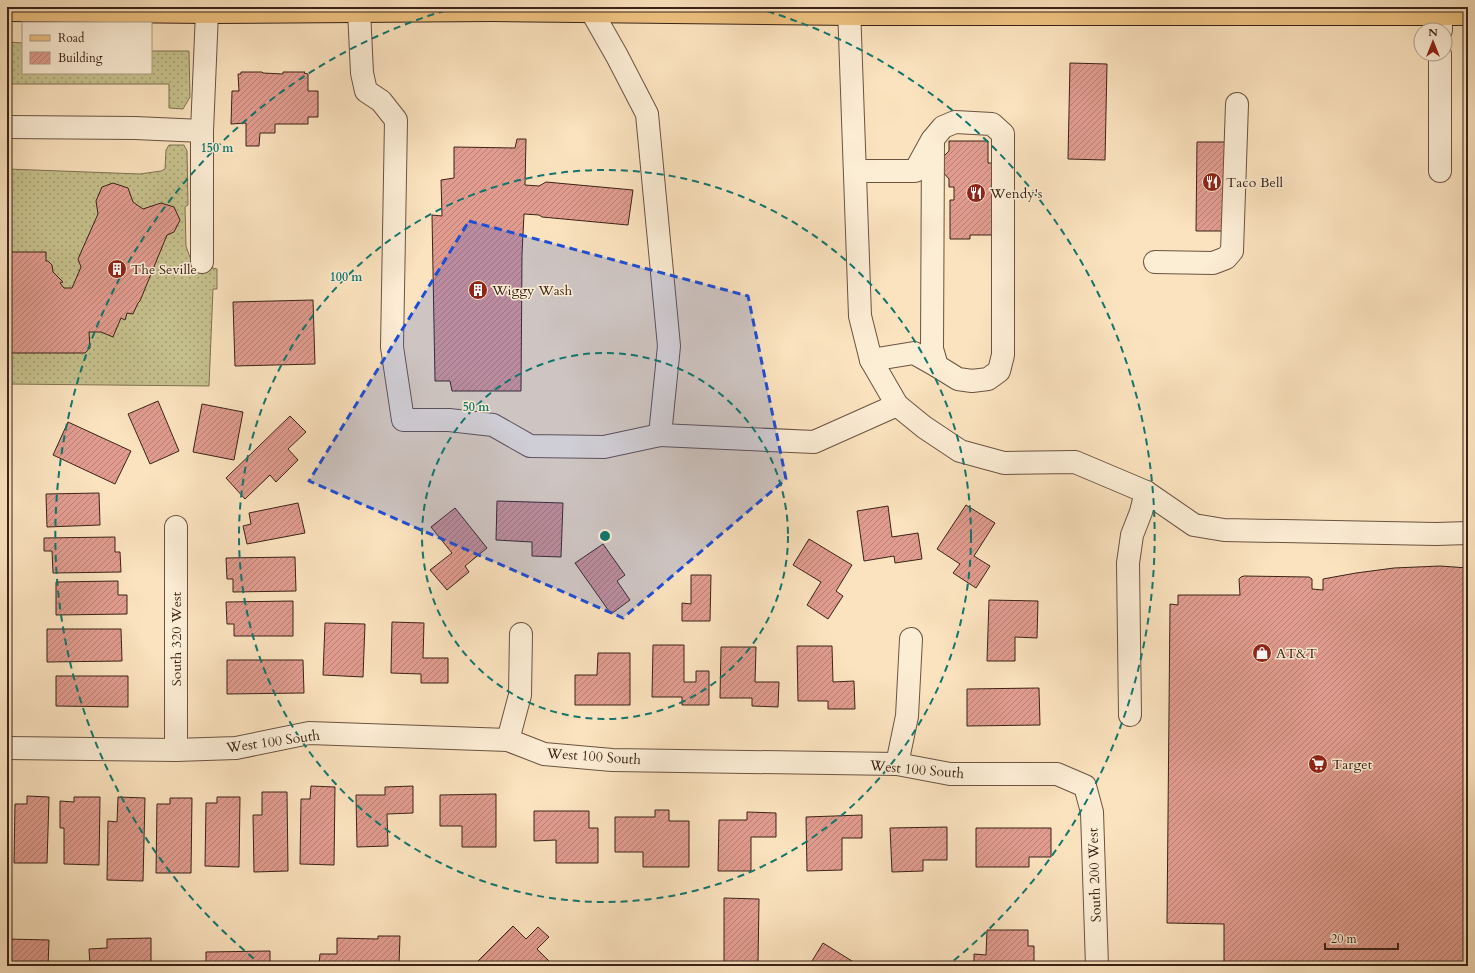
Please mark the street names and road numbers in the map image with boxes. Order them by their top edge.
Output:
street label: South 320 West [167,591,186,686]
street label: West 100 South [224,725,321,758]
street label: West 100 South [545,744,642,769]
street label: West 100 South [868,756,965,783]
street label: South 200 West [1083,827,1106,922]

